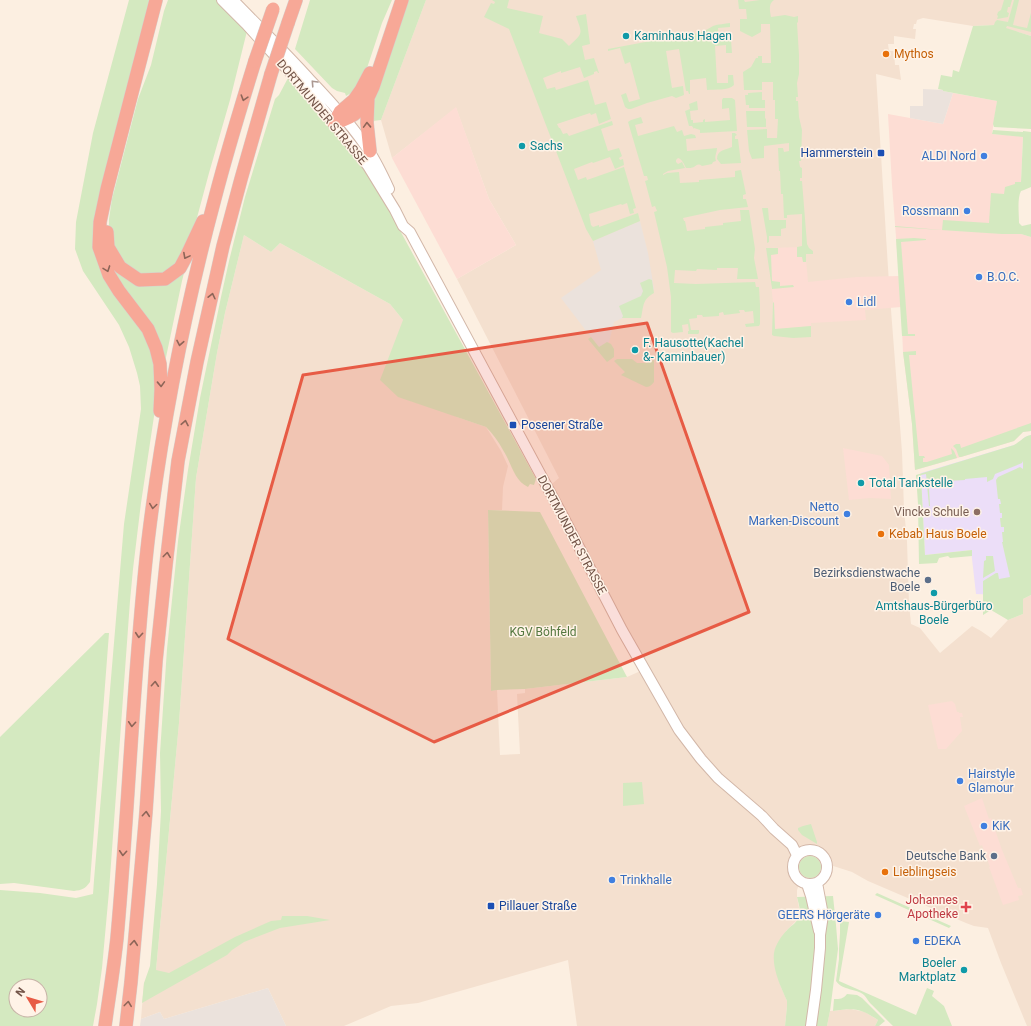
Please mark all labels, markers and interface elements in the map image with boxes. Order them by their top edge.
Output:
place label: Kaminhaus Hagen [634,29,732,43]
marker: Kaminhaus Hagen [621,31,631,41]
place label: Mythos [894,47,934,61]
marker: Mythos [881,49,891,59]
street label: DORTMUNDER STRASSE [274,57,370,167]
one-way arrow [311,80,318,88]
one-way arrow [240,94,249,101]
one-way arrow [363,122,371,128]
place label: Sachs [530,139,563,153]
marker: Sachs [517,141,527,151]
place label: Hammerstein [800,146,873,160]
marker: Hammerstein [876,148,886,158]
place label: ALDI Nord [921,149,976,163]
marker: ALDI Nord [979,151,989,161]
place label: Rossmann [902,204,959,218]
marker: Rossmann [962,206,972,216]
one-way arrow [184,252,191,260]
one-way arrow [102,265,110,272]
place label: B.O.C. [987,270,1019,284]
marker: B.O.C. [974,272,984,282]
one-way arrow [207,292,216,299]
place label: Lidl [857,295,876,309]
marker: Lidl [844,297,854,307]
place label: F. Hausotte(Kachel &- Kaminbauer) [643,336,744,364]
one-way arrow [177,340,185,346]
marker: F. Hausotte(Kachel &- Kaminbauer) [630,345,640,355]
one-way arrow [157,381,165,387]
place label: Posener Straße [521,418,603,432]
one-way arrow [181,420,189,426]
marker: Posener Straße [508,420,518,430]
street label: DORTMUNDER STRASSE [535,473,609,597]
place label: Total Tankstelle [869,476,953,490]
marker: Total Tankstelle [856,478,866,488]
place label: Netto Marken-Discount [748,500,839,528]
one-way arrow [149,502,158,509]
place label: Vincke Schule [894,505,969,519]
marker: Vincke Schule [972,507,982,517]
marker: Netto Marken-Discount [842,509,852,519]
place label: Kebab Haus Boele [889,527,987,541]
marker: Kebab Haus Boele [876,529,886,539]
one-way arrow [162,552,171,558]
place label: Bezirksdienstwache Boele [813,566,920,594]
marker: Bezirksdienstwache Boele [923,575,933,585]
marker: Amtshaus-Bürgerbüro Boele [929,588,939,598]
place label: Amtshaus-Bürgerbüro Boele [875,599,993,627]
park label: KGV Böhfeld [509,625,577,639]
one-way arrow [134,632,143,638]
one-way arrow [150,681,159,687]
one-way arrow [128,721,137,727]
place label: Hairstyle Glamour [968,767,1015,795]
marker: Hairstyle Glamour [955,776,965,786]
one-way arrow [141,811,150,817]
place label: KiK [992,819,1010,833]
marker: KiK [979,821,989,831]
place label: Deutsche Bank [906,849,987,863]
one-way arrow [119,850,128,857]
marker: Deutsche Bank [989,851,999,861]
place label: Lieblingseis [893,865,956,879]
marker: Lieblingseis [880,867,890,877]
place label: Trinkhalle [620,873,672,887]
marker: Trinkhalle [607,875,617,885]
place label: Johannes Apotheke [906,893,958,921]
place label: Pillauer Straße [499,899,577,913]
marker: Pillauer Straße [486,901,496,911]
marker: Johannes Apotheke [961,902,971,912]
place label: GEERS Hörgeräte [778,908,870,922]
marker: GEERS Hörgeräte [873,910,883,920]
place label: EDEKA [924,934,961,948]
marker: EDEKA [911,936,921,946]
one-way arrow [130,940,139,946]
place label: Boeler Marktplatz [899,956,956,984]
marker: Boeler Marktplatz [959,965,969,975]
north arrow [8,978,48,1018]
text: N [13,985,28,999]
one-way arrow [124,1001,133,1007]

